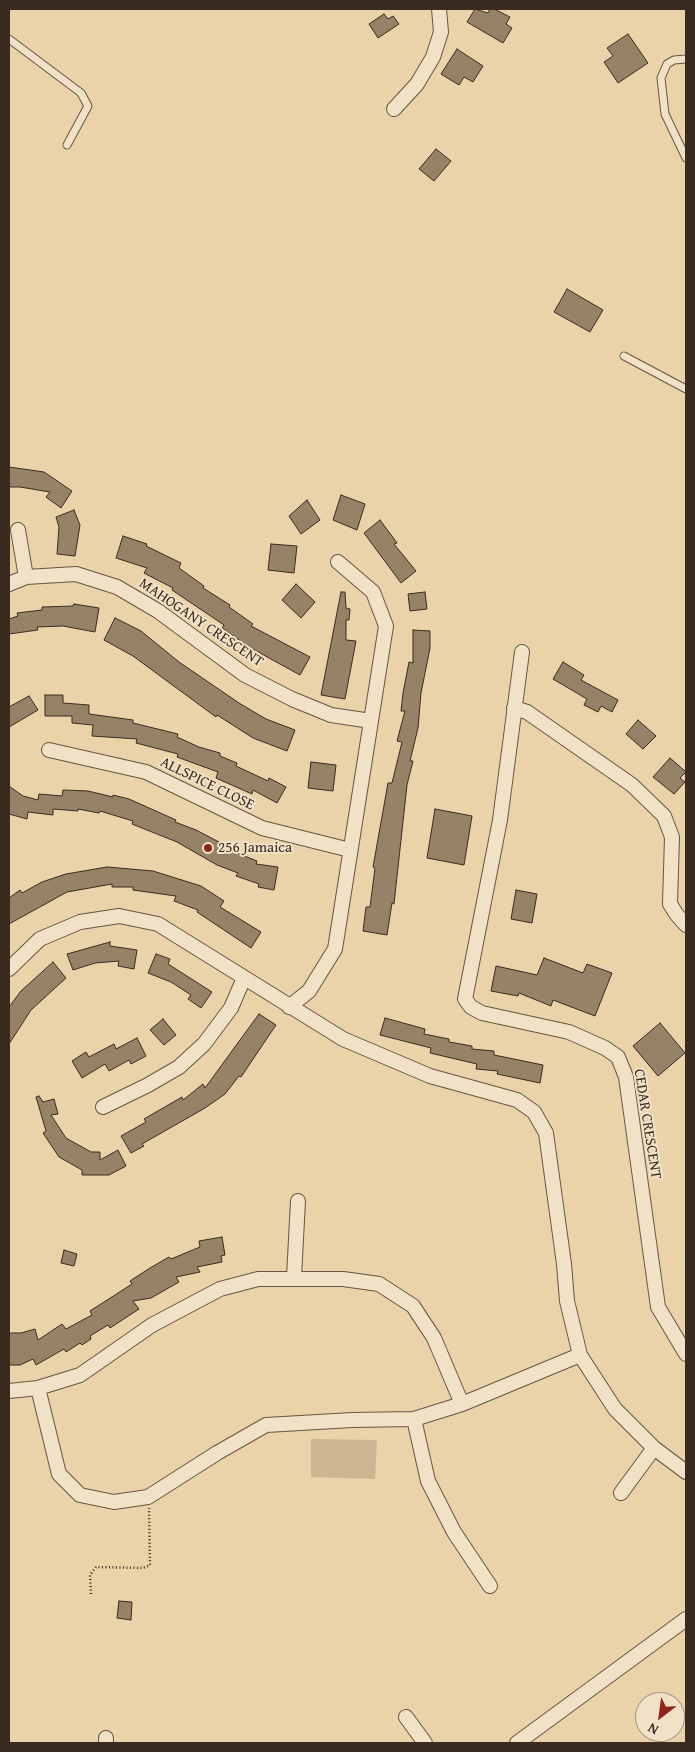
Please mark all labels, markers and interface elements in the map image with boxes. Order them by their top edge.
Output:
street label: MAHOGANY CRESCENT [135,575,267,671]
street label: ALLSPICE CLOSE [157,753,257,815]
place label: 256 Jamaica [218,839,292,857]
marker: 256 Jamaica [202,842,214,854]
street label: CEDAR CRESCENT [629,1068,665,1180]
north arrow [635,1692,685,1742]
text: N [644,1718,662,1740]

